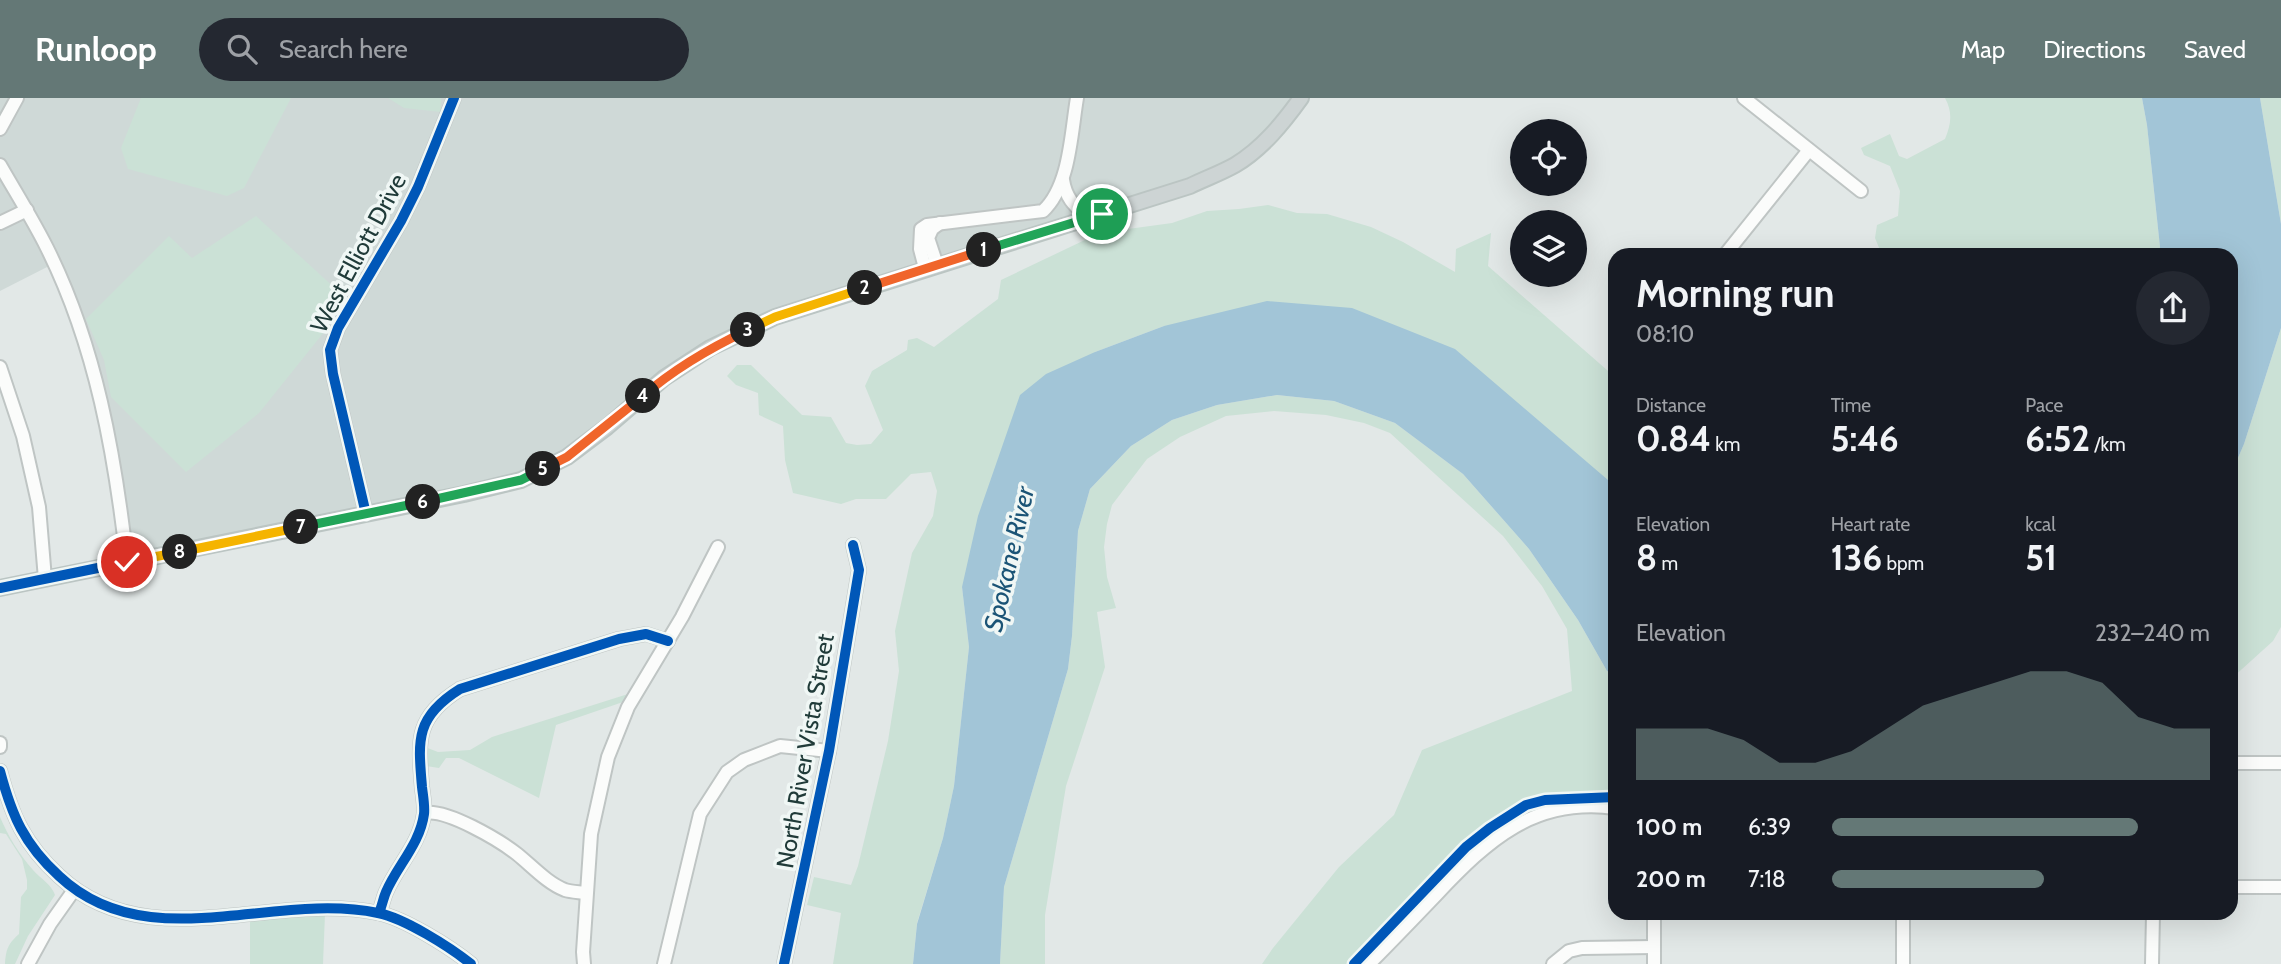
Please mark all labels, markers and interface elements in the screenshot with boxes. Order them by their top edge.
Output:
search box [199,18,689,81]
text: Runloop [35,29,157,69]
icon: search [223,30,261,68]
text: Search here [279,33,408,65]
text: Map [1961,35,2005,64]
text: Directions [2043,35,2146,64]
text: Saved [2184,35,2246,64]
map controls [1510,119,1587,287]
button: locate [1510,119,1587,196]
street label: West Elliott Drive [304,169,412,337]
pin [1072,184,1132,244]
icon: arrive [1083,195,1121,233]
button: layers [1510,210,1587,287]
pin: 1 [967,232,1002,268]
text: 1 [980,238,987,261]
pin: 2 [848,270,882,306]
text: Morning run [1636,270,1835,317]
button: share [2136,271,2210,345]
text: 2 [859,276,870,299]
pin: 3 [730,313,766,348]
text: 3 [742,318,753,341]
text: 08:10 [1636,320,1694,348]
pin: 4 [626,378,660,414]
text: 4 [637,384,648,407]
text: Distance [1636,394,1706,417]
text: Time [1831,394,1871,417]
text: Pace [2025,394,2063,417]
text: 0.84 [1636,417,1711,460]
text: 5:46 [1831,417,1899,460]
text: 6:52 [2025,417,2090,460]
text: km [1711,433,1740,456]
text: /km [2090,433,2126,456]
pin: 5 [526,452,560,486]
text: 5 [537,457,548,480]
water label: Spokane River [977,482,1041,635]
pin: 6 [406,484,440,520]
text: 6 [417,490,428,513]
pin: 7 [284,510,318,544]
text: Elevation [1636,513,1710,536]
text: Heart rate [1831,513,1910,536]
text: kcal [2025,513,2056,536]
text: 7 [296,515,305,538]
pin [97,532,157,592]
pin: 8 [162,534,198,570]
text: 8 [1636,536,1657,579]
text: 136 [1831,536,1882,579]
text: 51 [2025,536,2057,579]
text: 8 [174,540,185,563]
icon: check [108,543,146,581]
text: m [1657,552,1678,575]
text: bpm [1882,552,1924,575]
text: Elevation [1636,619,1726,647]
text: 232–240 m [2095,619,2210,647]
street label: North River Vista Street [770,632,840,870]
text: 100 m [1636,813,1702,841]
text: 6:39 [1748,813,1791,841]
text: 200 m [1636,865,1706,893]
text: 7:18 [1748,865,1786,893]

